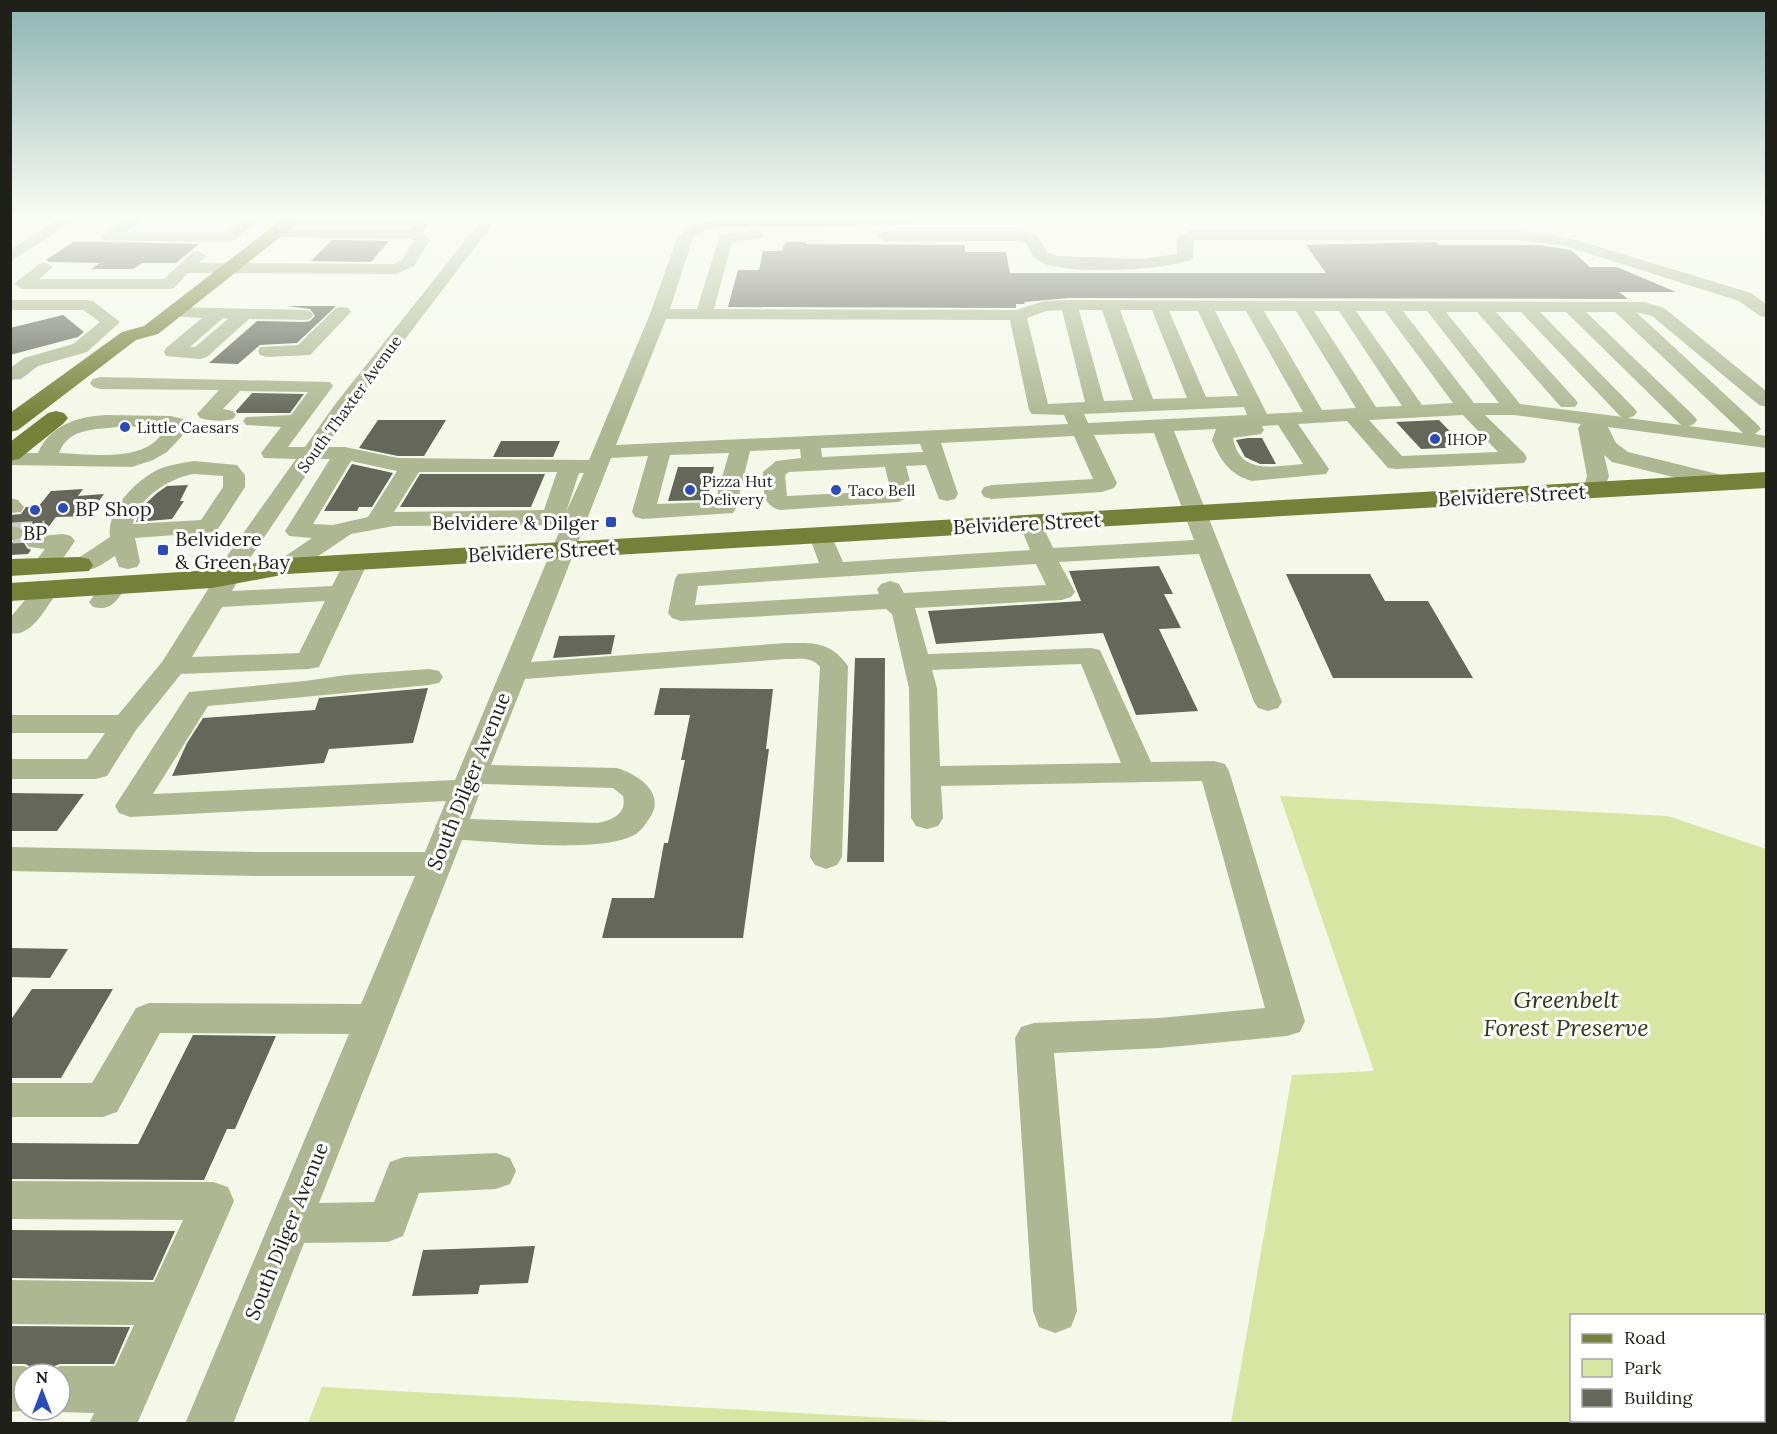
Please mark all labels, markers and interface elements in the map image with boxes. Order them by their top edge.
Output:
street label: South Thaxter Avenue [292,331,406,477]
place label: Little Caesars [137,417,239,437]
marker: Little Caesars [118,420,132,434]
place label: IHOP [1447,429,1487,449]
marker: IHOP [1428,432,1442,446]
place label: Pizza Hut Delivery [702,471,774,509]
street label: Belvidere Street [1437,479,1587,511]
place label: Taco Bell [848,480,915,500]
marker: Pizza Hut Delivery [683,483,697,497]
marker: Taco Bell [829,483,843,497]
place label: BP Shop [75,496,152,521]
marker: BP Shop [56,501,70,515]
marker: BP [28,503,42,517]
street label: Belvidere Street [952,507,1102,539]
place label: Belvidere & Dilger [432,510,599,535]
marker: Belvidere & Dilger [604,515,618,529]
place label: BP [23,520,47,545]
place label: Belvidere & Green Bay [175,526,290,574]
street label: Belvidere Street [467,535,617,567]
marker: Belvidere & Green Bay [156,543,170,557]
street label: South Dilger Avenue [421,688,515,874]
park label: Greenbelt Forest Preserve [1483,984,1649,1043]
street label: South Dilger Avenue [239,1138,333,1324]
legend [1570,1314,1765,1422]
text: Road [1624,1326,1666,1349]
text: Park [1624,1356,1662,1379]
north arrow [12,1362,72,1422]
text: N [36,1367,48,1387]
text: Building [1624,1386,1694,1409]

